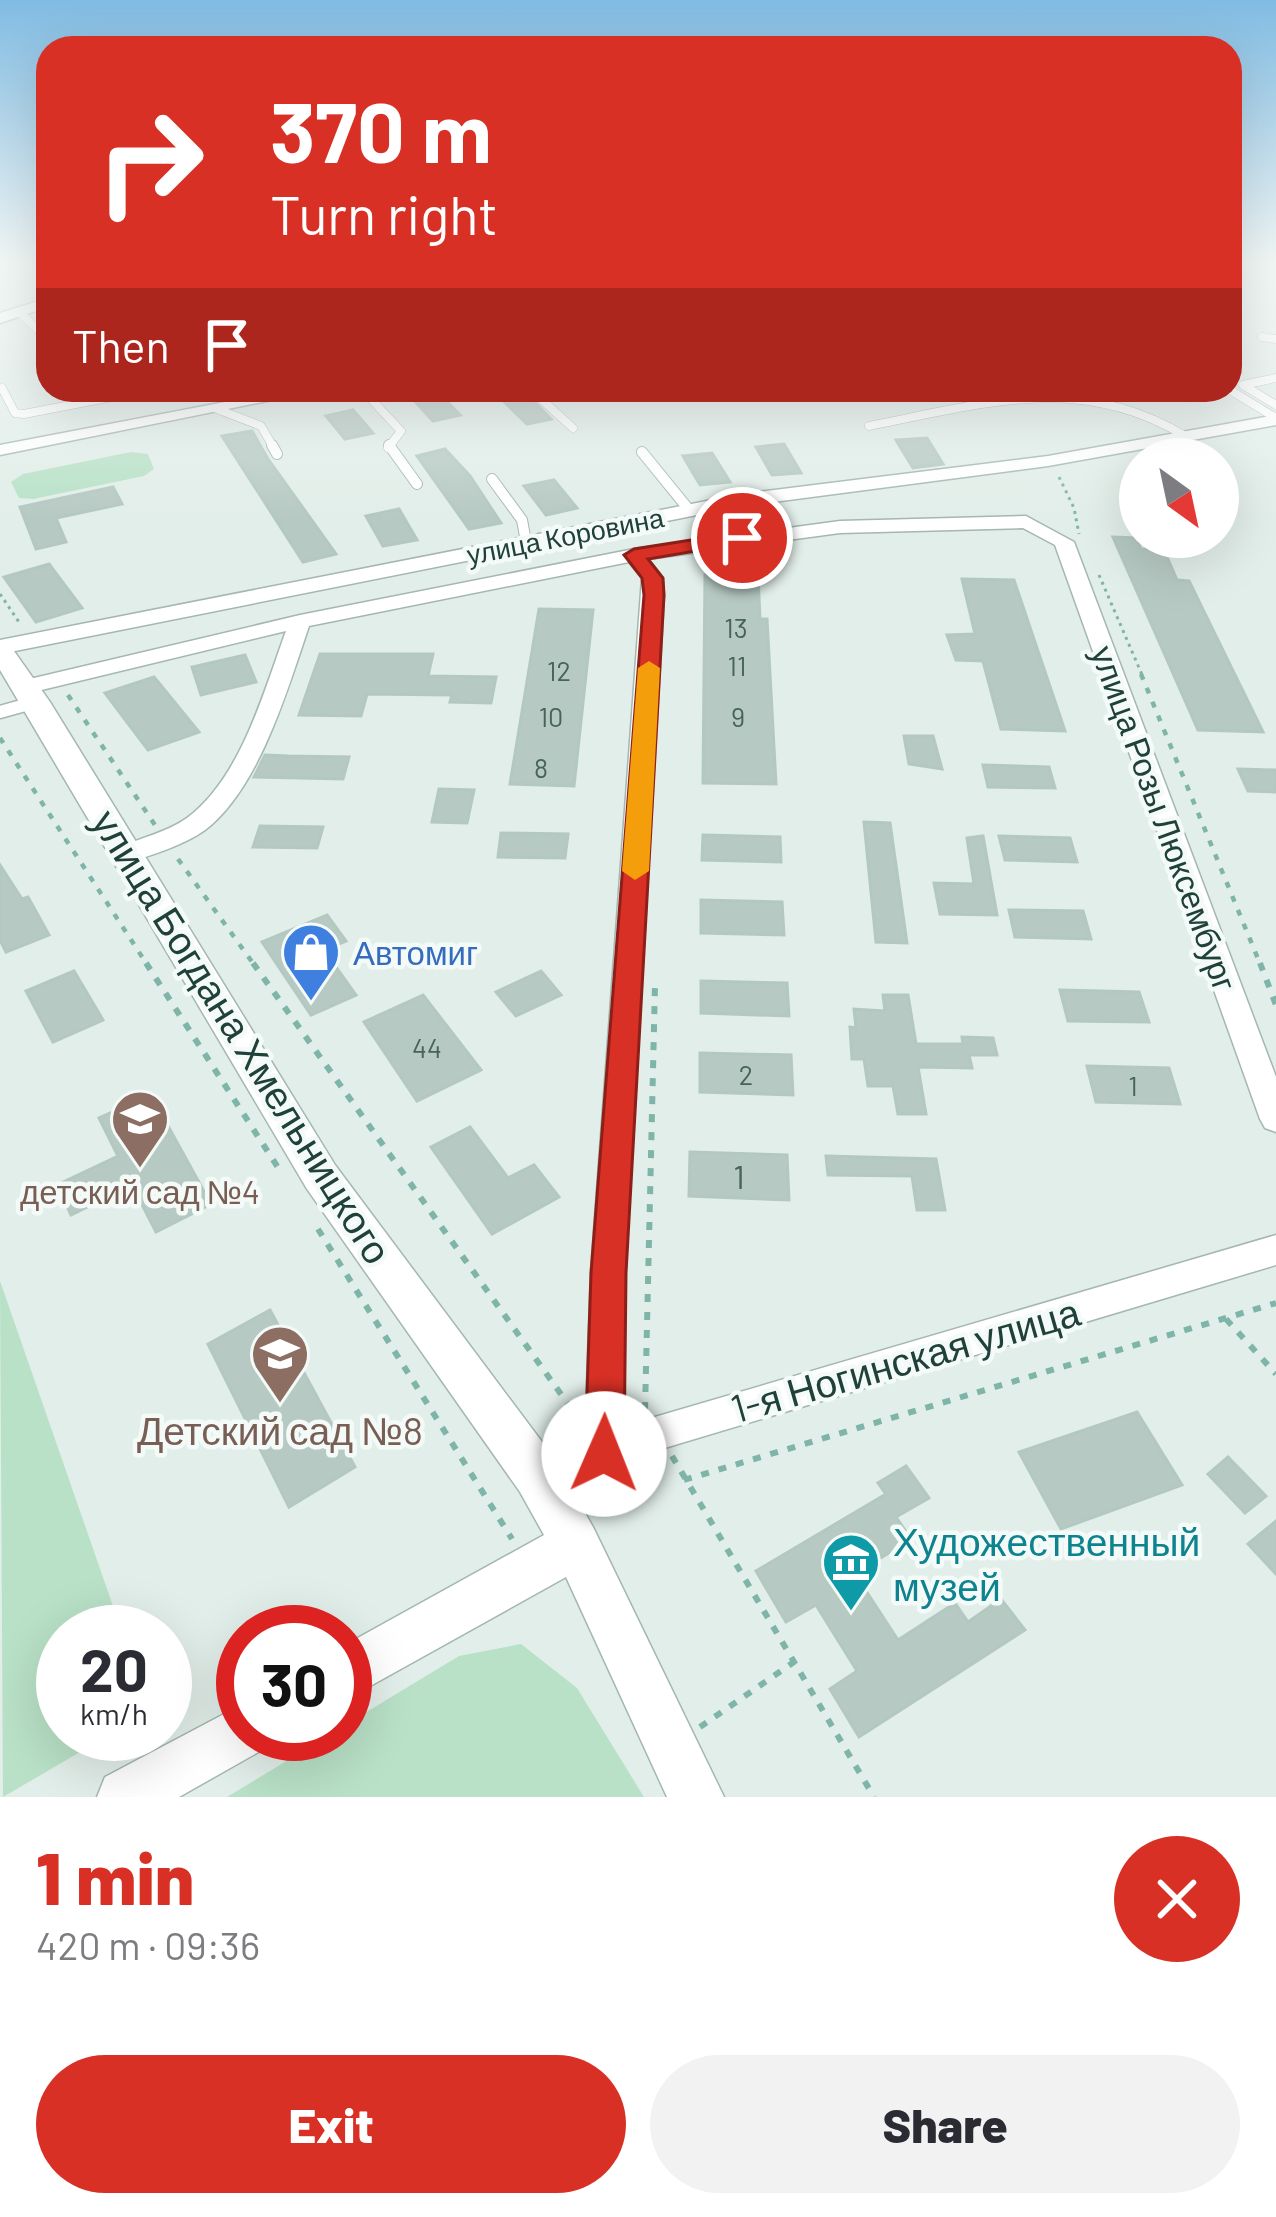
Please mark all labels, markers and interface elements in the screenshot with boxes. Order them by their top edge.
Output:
text: 370 m [270,79,492,180]
icon: right [72,84,228,240]
text: Turn right [270,181,498,246]
icon: arrive [194,312,260,378]
text: Then [72,318,170,372]
north arrow [1119,438,1239,558]
map controls [1119,438,1239,558]
pin [691,487,793,589]
street label: улица Коровина [464,500,667,571]
icon: arrive [709,505,775,571]
house number: 13 [724,611,748,643]
street label: улица Розы Люксембург [1084,640,1246,996]
house number: 11 [728,649,746,681]
house number: 12 [547,654,571,686]
house number: 10 [539,700,563,732]
house number: 9 [731,700,745,732]
house number: 8 [534,751,548,783]
street label: улица Богдана Хмельницкого [84,800,402,1272]
shop icon: Автомиг [280,921,342,1003]
place label: Автомиг [353,932,478,972]
house number: 44 [412,1031,442,1063]
house number: 2 [739,1058,753,1090]
house number: 1 [1128,1069,1138,1101]
school or university icon: детский сад №4 [109,1088,171,1170]
house number: 1 [733,1156,745,1196]
place label: детский сад №4 [20,1171,260,1211]
street label: 1-я Ногинская улица [725,1287,1085,1431]
school or university icon: Детский сад №8 [249,1323,311,1405]
position arrow [541,1391,667,1517]
place label: Детский сад №8 [137,1406,423,1453]
place label: Художественный музей [893,1517,1200,1609]
museum icon: Художественный музей [820,1531,882,1613]
speed limit sign: 30 [216,1605,372,1761]
text: 20 [80,1632,148,1704]
text: km/h [80,1695,148,1731]
text: 1 min [36,1833,194,1919]
button: close [1114,1836,1240,1962]
text: 420 m · 09:36 [36,1921,260,1968]
button: Exit [36,2055,626,2193]
button: Share [650,2055,1240,2193]

